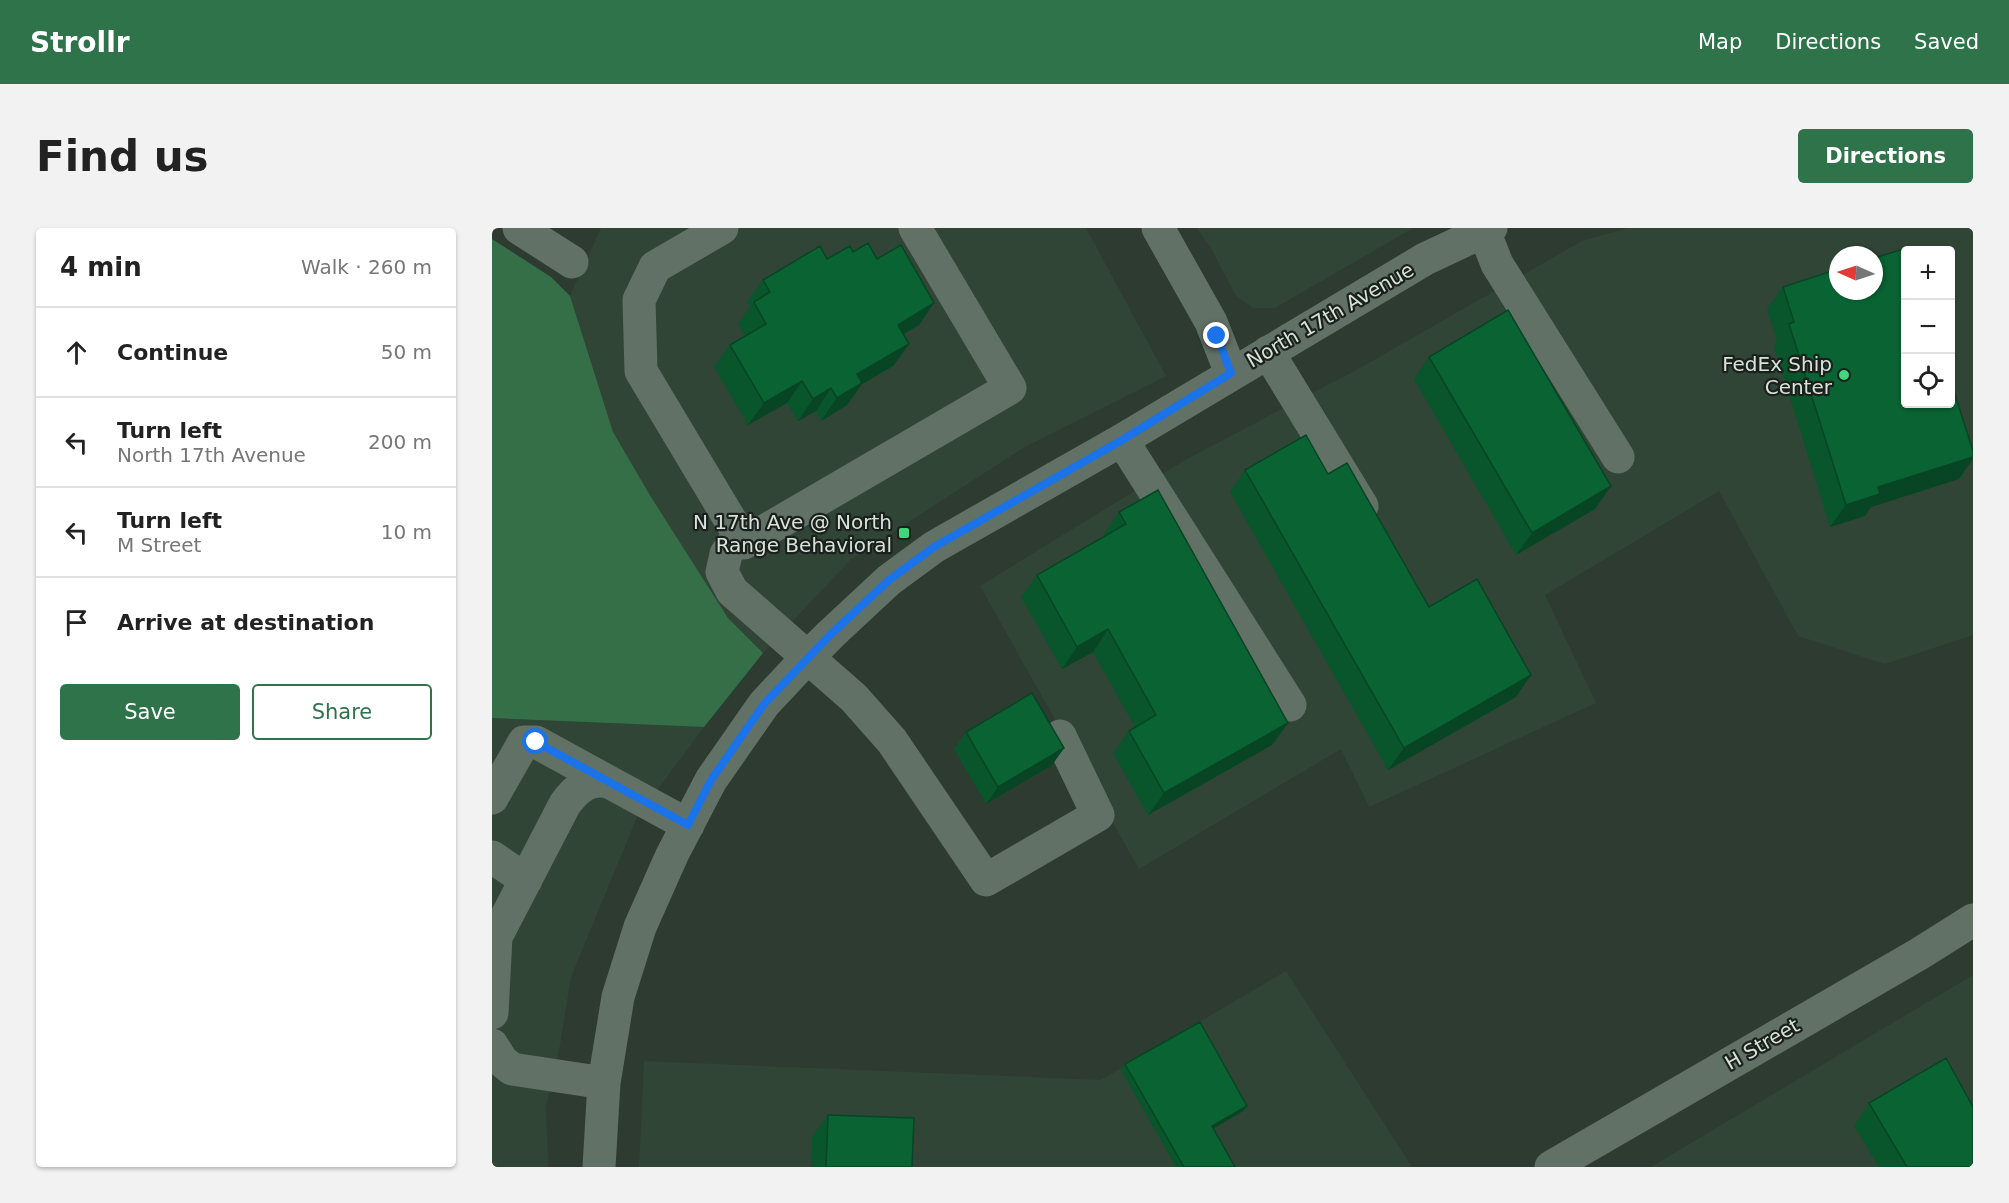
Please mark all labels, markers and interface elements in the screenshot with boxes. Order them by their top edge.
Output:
text: Strollr [30,26,130,59]
text: Map [1698,30,1742,54]
text: Directions [1775,30,1881,54]
text: Saved [1914,30,1979,54]
button: Directions [1798,129,1973,183]
text: Find us [36,132,209,181]
north arrow [1829,246,1883,300]
map controls [1901,246,1955,408]
button: + [1901,246,1955,300]
text: 4 min [60,252,142,282]
text: Walk · 260 m [301,255,432,279]
street label: North 17th Avenue [1242,257,1418,373]
button: − [1901,300,1955,354]
route end [1203,322,1229,348]
icon: ahead [60,336,93,369]
text: Continue [117,340,228,365]
text: 50 m [381,340,432,364]
place label: FedEx Ship Center [1722,352,1833,399]
button: locate [1901,354,1955,408]
marker: FedEx Ship Center [1837,368,1851,382]
text: Turn left [117,418,222,443]
icon: left [60,426,93,459]
text: 200 m [368,430,432,454]
text: North 17th Avenue [117,443,306,467]
text: Turn left [117,508,222,533]
place label: N 17th Ave @ North Range Behavioral [693,510,892,557]
icon: left [60,516,93,549]
text: 10 m [381,520,432,544]
marker: N 17th Ave @ North Range Behavioral [897,526,911,540]
text: M Street [117,533,201,557]
icon: arrive [60,606,93,639]
text: Arrive at destination [117,610,374,635]
button: Save [60,684,240,740]
button: Share [252,684,432,740]
route start [522,728,548,754]
street label: H Street [1720,1013,1804,1075]

